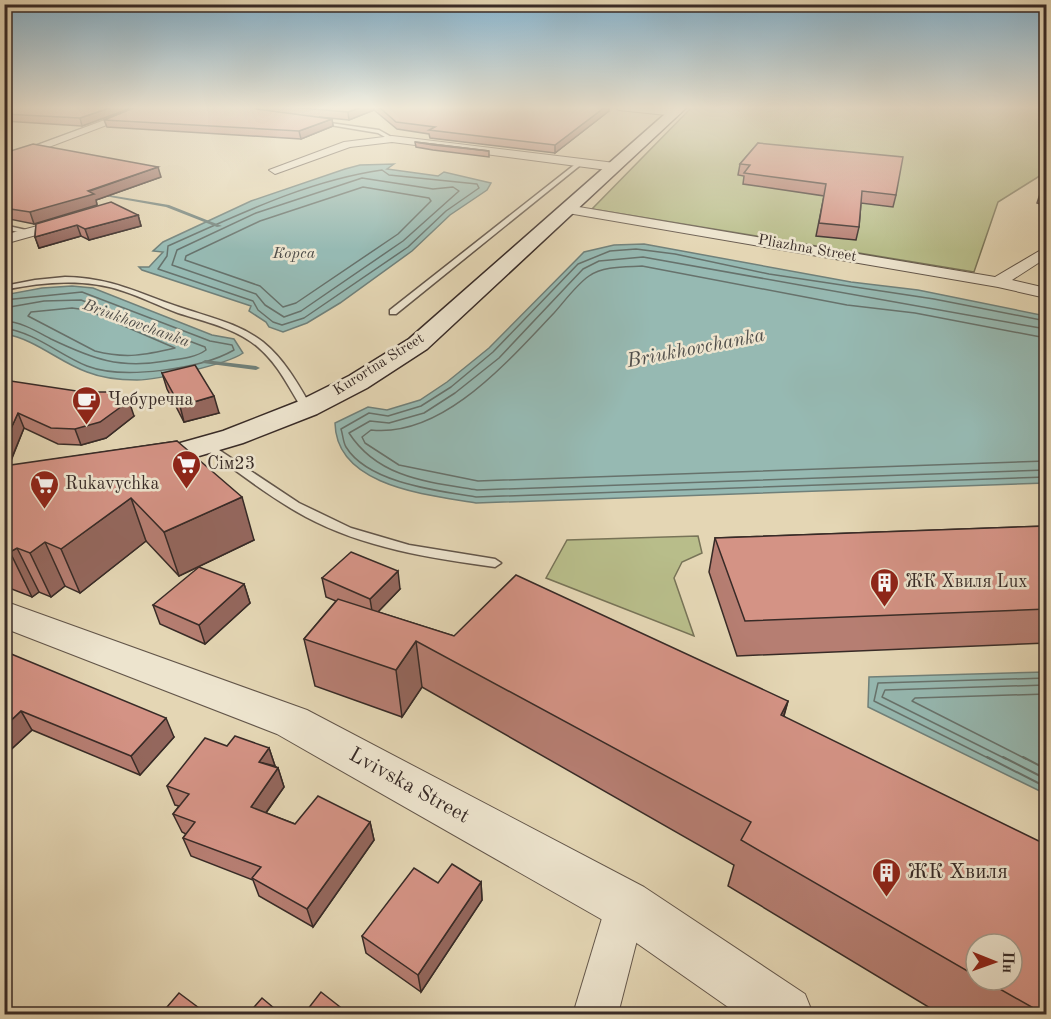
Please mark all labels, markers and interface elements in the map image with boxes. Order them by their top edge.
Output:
street label: Pliazhna Street [756,233,858,265]
water label: Корса [272,246,316,262]
water label: Briukhovchanka [80,297,192,351]
water label: Briukhovchanka [624,326,767,372]
street label: Kurortna Street [331,331,427,399]
cafe icon: Чебуречна [71,384,103,426]
place label: Чебуречна [108,391,193,409]
supermarket icon: Сім23 [170,448,202,490]
place label: Сім23 [207,455,255,473]
supermarket icon: Rukavychka [28,468,60,510]
place label: Rukavychka [65,475,159,493]
building icon: ЖК Хвиля Lux [868,566,900,608]
place label: ЖК Хвиля Lux [905,573,1028,591]
street label: Lvivska Street [345,744,473,828]
building icon: ЖК Хвиля [870,856,902,898]
place label: ЖК Хвиля [907,862,1008,883]
north arrow [964,932,1024,992]
text: Пн [999,951,1015,973]

